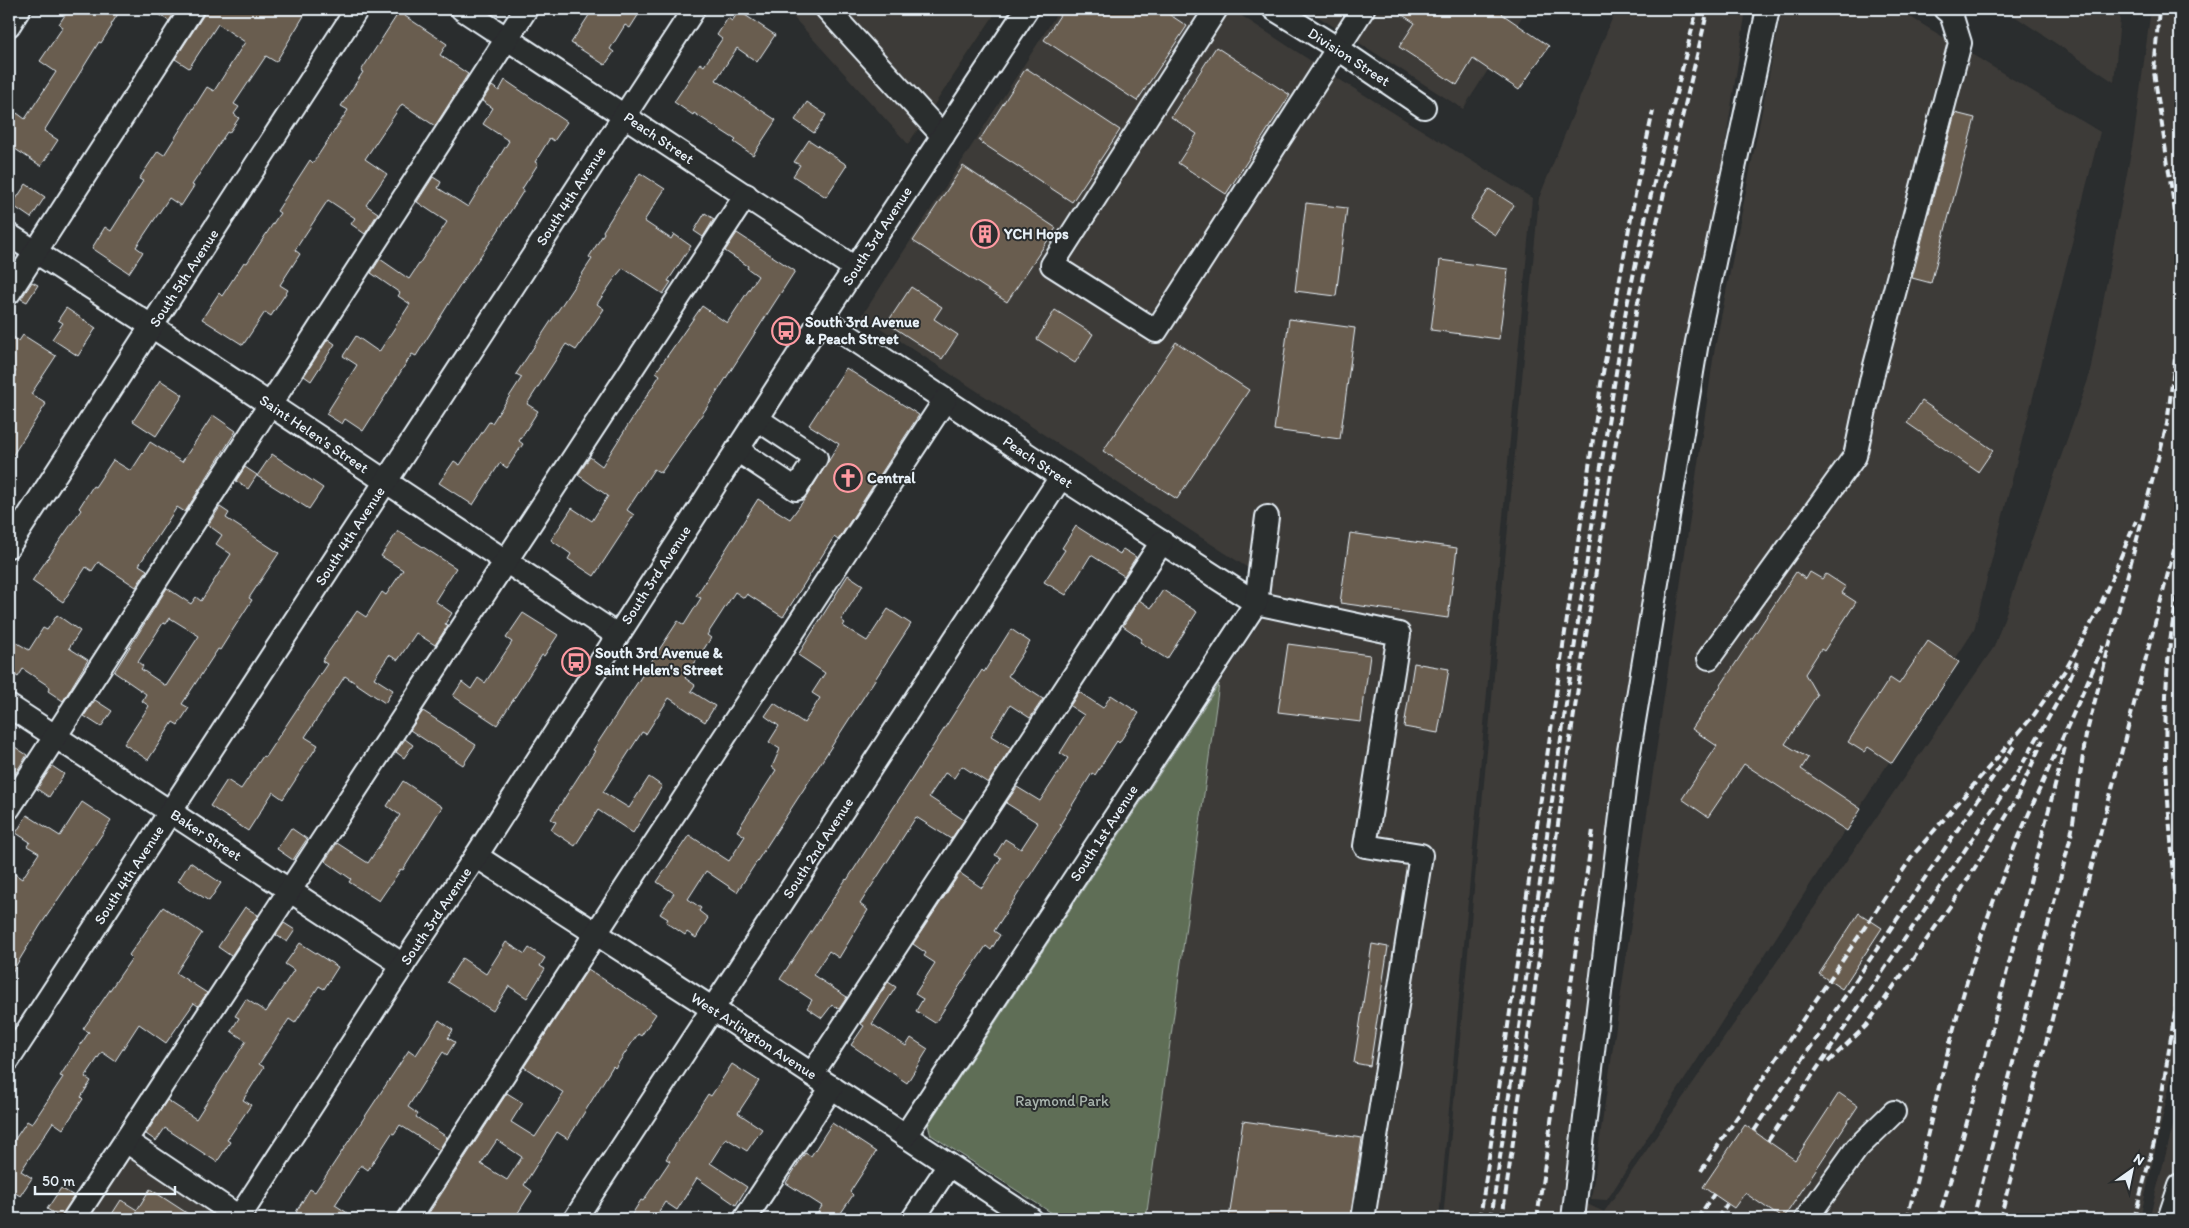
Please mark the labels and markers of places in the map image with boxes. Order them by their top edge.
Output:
building icon: YCH Hops [970,219,1000,249]
place label: YCH Hops [1003,225,1069,244]
place label: South 3rd Avenue & Peach Street [805,313,919,348]
bus stop icon: South 3rd Avenue & Peach Street [771,316,801,346]
church icon: Central [833,463,863,493]
place label: Central [867,469,916,487]
place label: South 3rd Avenue & Saint Helen's Street [595,644,723,679]
bus stop icon: South 3rd Avenue & Saint Helen's Street [561,647,591,677]

